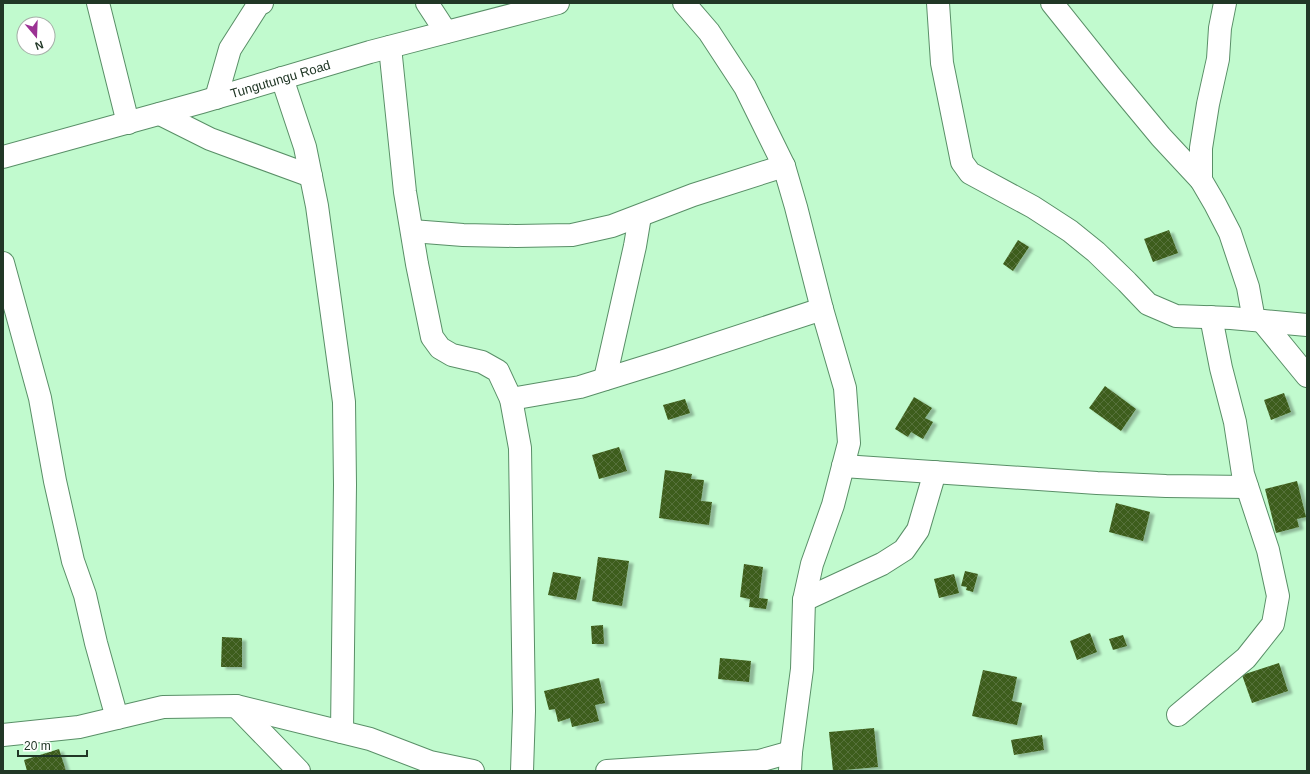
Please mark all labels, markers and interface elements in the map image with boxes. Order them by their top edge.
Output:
north arrow [16,16,56,56]
text: N [33,38,45,52]
street label: Tungutungu Road [228,57,332,101]
scale bar [18,732,87,758]
text: 20 m [24,739,51,753]

